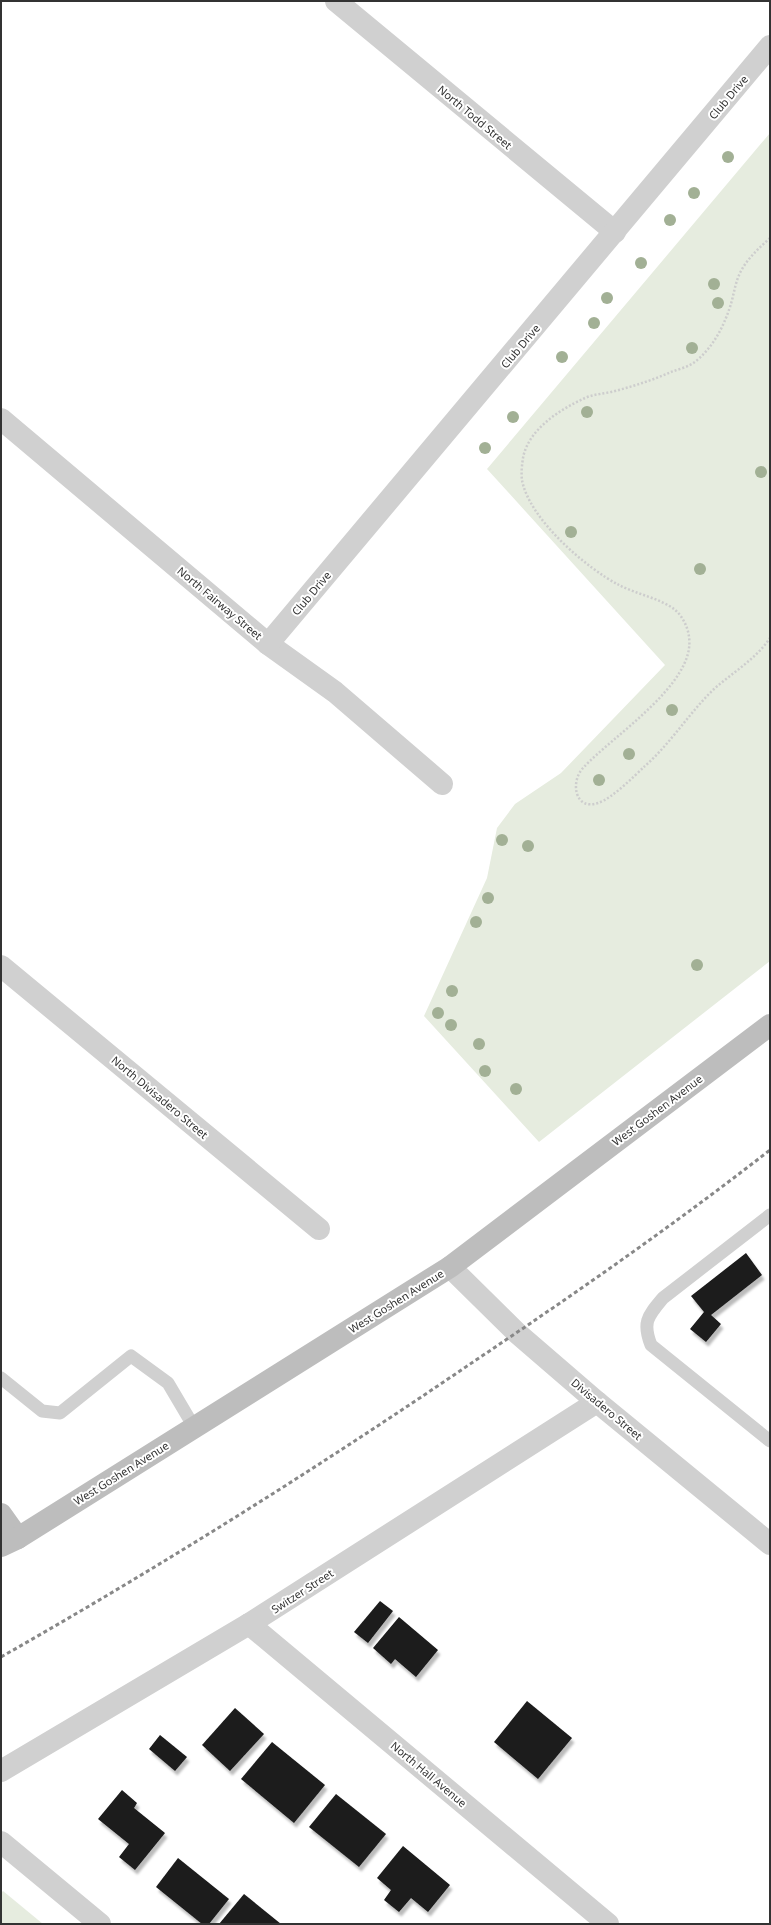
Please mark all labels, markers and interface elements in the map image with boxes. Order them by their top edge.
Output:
street label: Club Drive [705,72,751,122]
street label: North Todd Street [435,82,515,152]
street label: Club Drive [497,321,543,371]
street label: North Fairway Street [174,563,266,643]
street label: Club Drive [288,568,334,618]
street label: North Divisadero Street [109,1052,211,1142]
street label: West Goshen Avenue [609,1071,705,1149]
street label: West Goshen Avenue [346,1266,446,1336]
street label: Divisadero Street [568,1375,646,1443]
street label: West Goshen Avenue [71,1438,171,1508]
street label: Switzer Street [268,1565,336,1617]
street label: North Hall Avenue [388,1738,470,1810]

